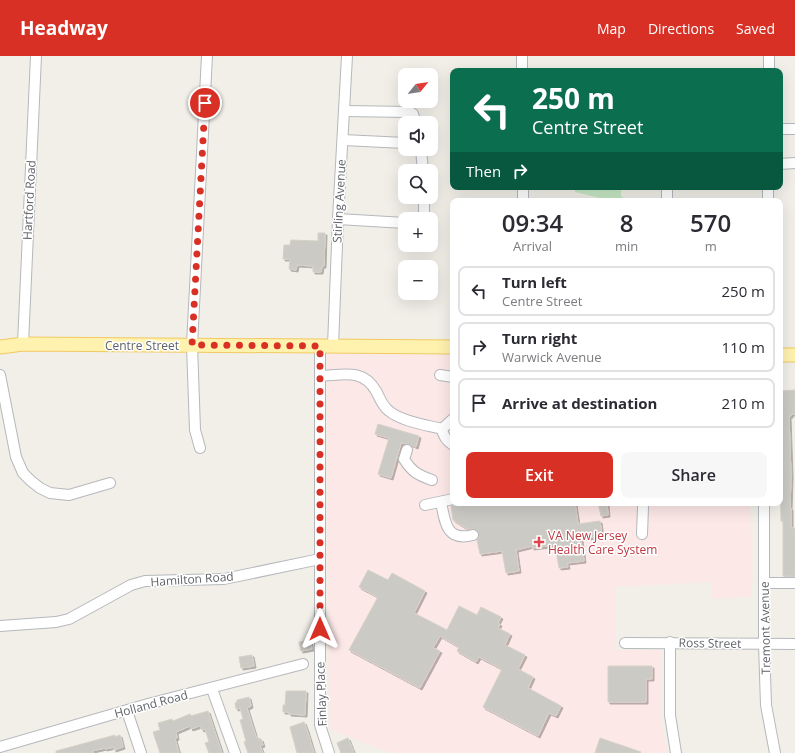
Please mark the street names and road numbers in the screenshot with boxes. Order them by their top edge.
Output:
street label: Stirling Avenue [328,159,350,243]
street label: Hartford Road [18,160,40,240]
street label: Centre Street [105,337,179,354]
street label: Hamilton Road [150,568,234,590]
street label: Tremont Avenue [756,581,774,675]
street label: Ross Street [679,634,741,652]
street label: Finlay Place [311,661,331,727]
street label: Holland Road [112,686,190,722]

